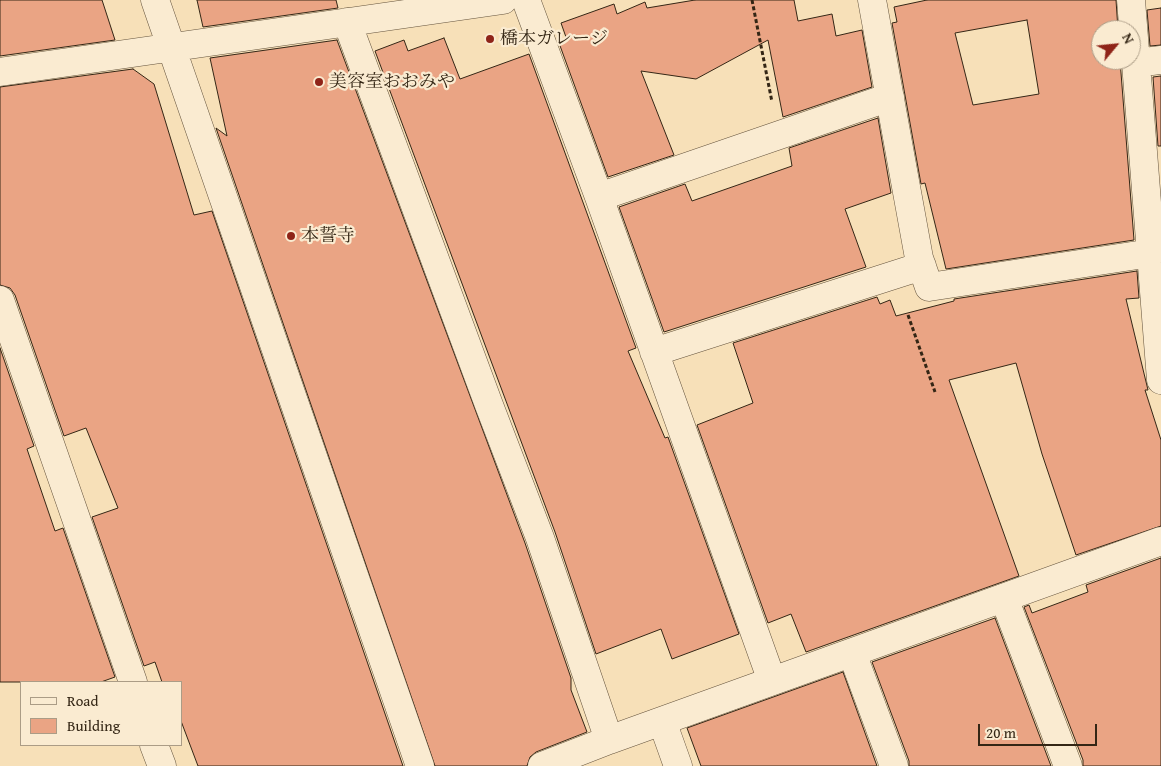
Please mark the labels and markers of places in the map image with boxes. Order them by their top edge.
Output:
place label: 橋本ガレージ [500,28,608,50]
marker: 橋本ガレージ [484,33,496,45]
place label: 美容室おおみや [329,71,455,93]
marker: 美容室おおみや [313,76,325,88]
place label: 本誓寺 [301,225,355,247]
marker: 本誓寺 [285,230,297,242]

